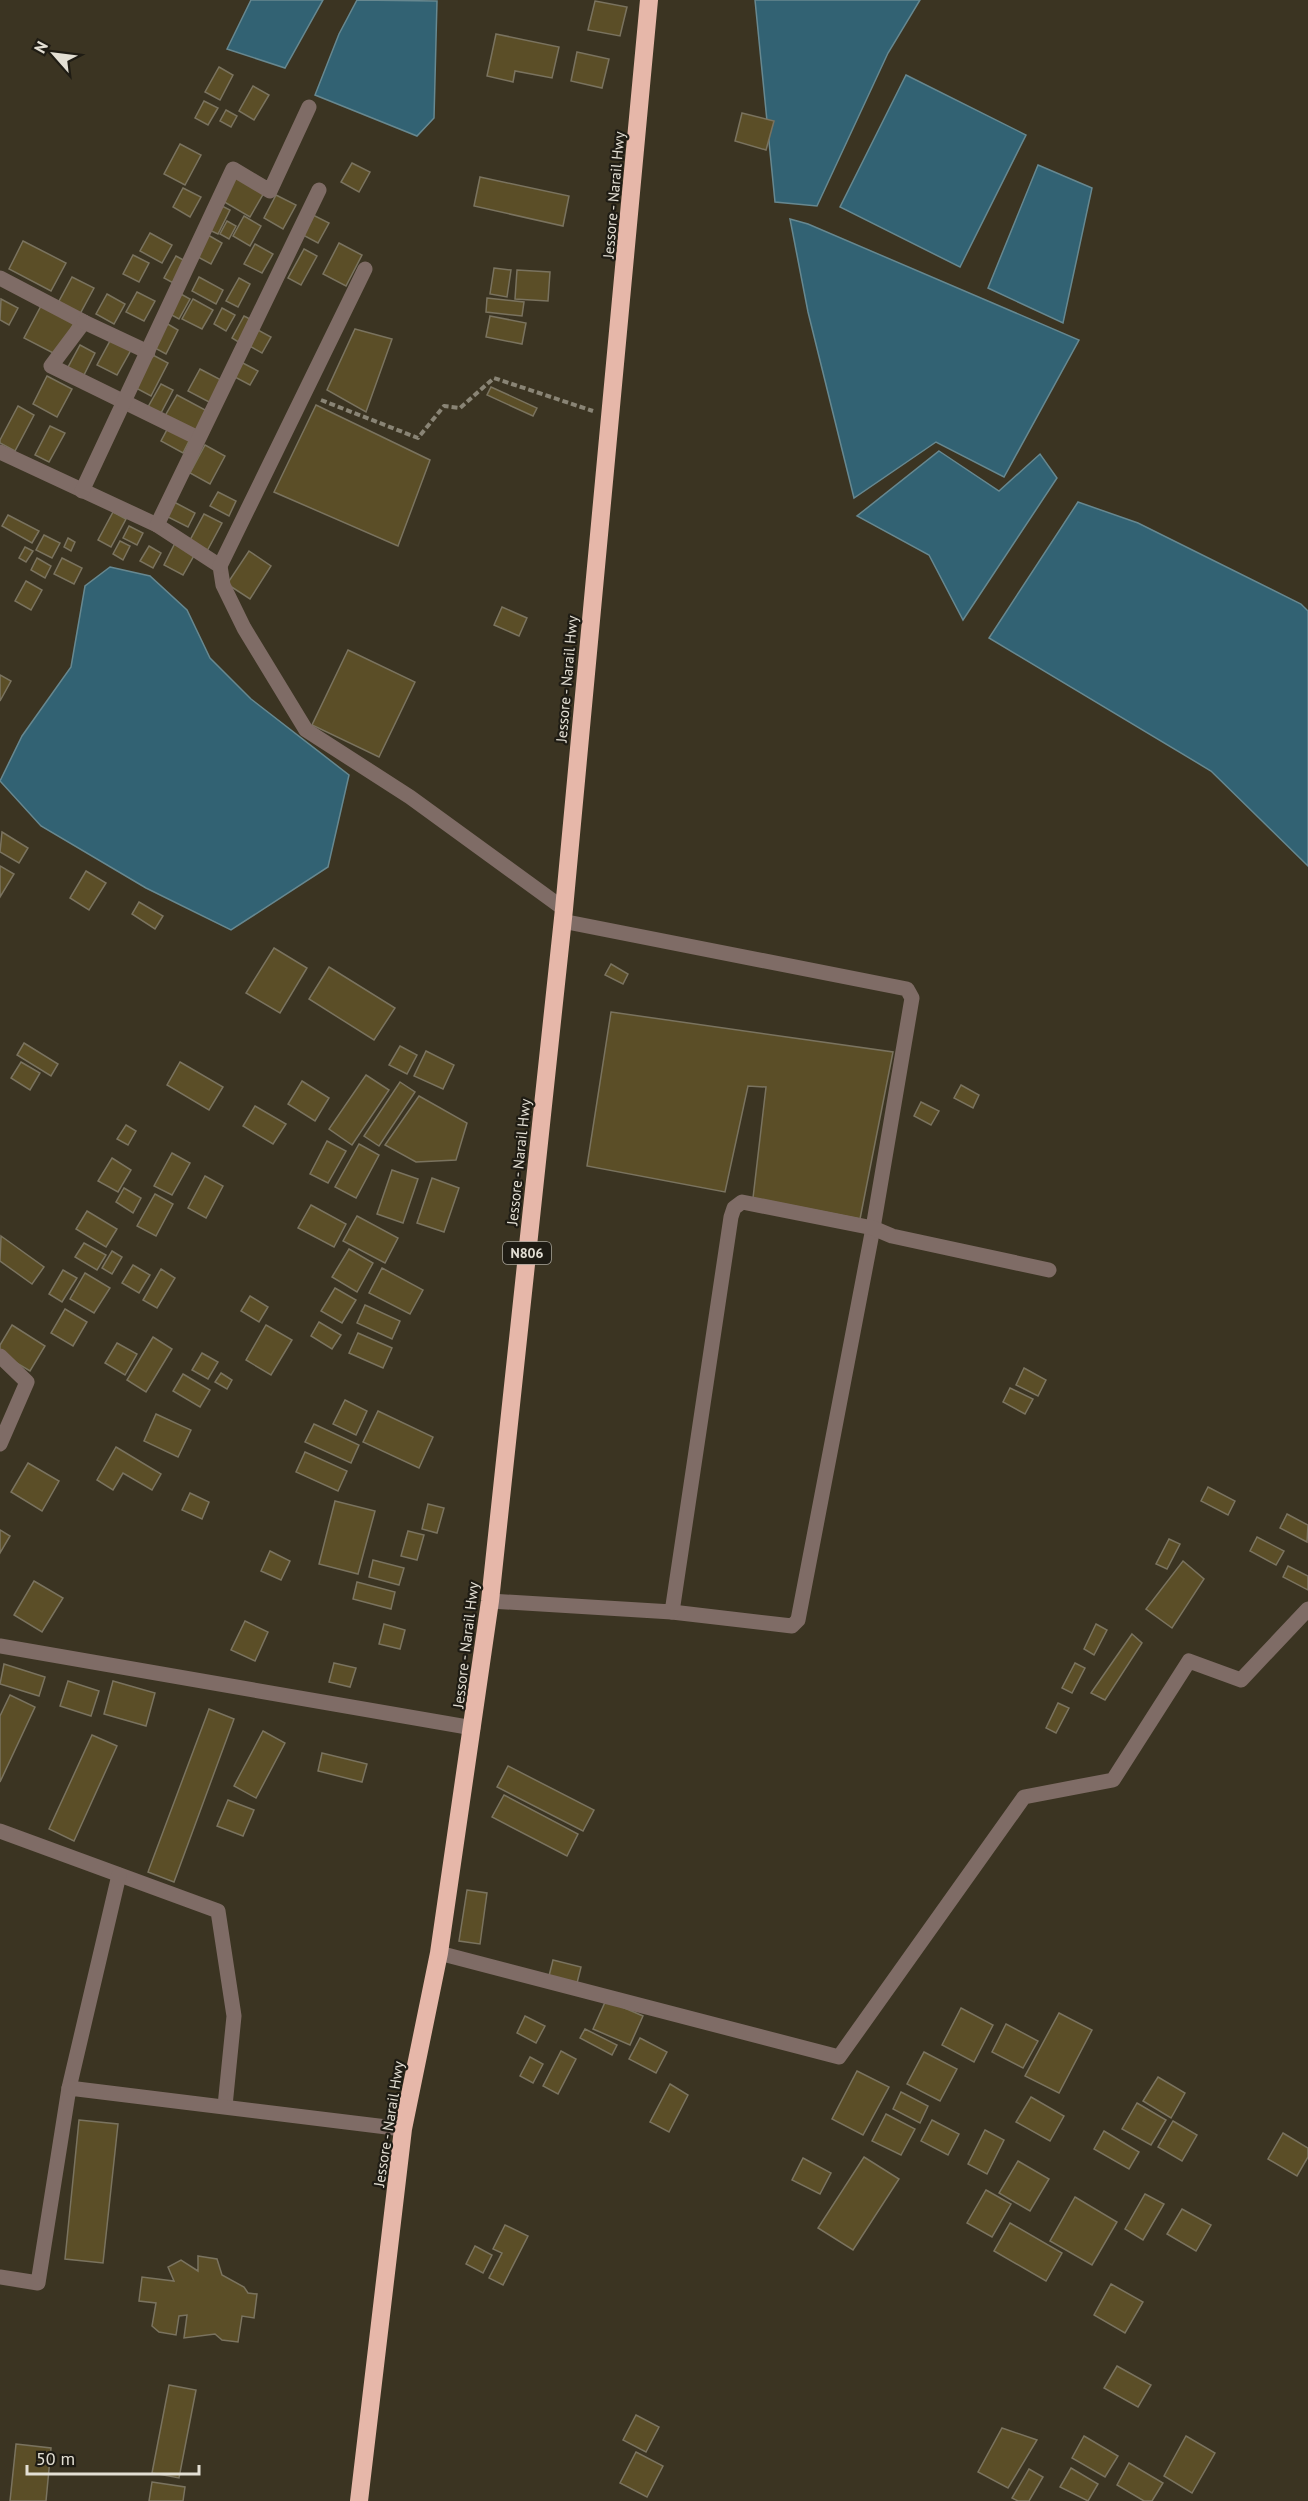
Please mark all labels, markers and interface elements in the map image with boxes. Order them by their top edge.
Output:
north arrow [24,24,84,84]
text: N [29,38,52,56]
street label: Jessore - Narail Hwy [598,131,629,260]
street label: Jessore - Narail Hwy [551,615,582,744]
street label: Jessore - Narail Hwy [502,1098,535,1227]
road number: N806 [503,1242,551,1264]
street label: Jessore - Narail Hwy [448,1581,483,1710]
street label: Jessore - Narail Hwy [369,2060,408,2189]
scale bar [27,2438,200,2476]
text: 50 m [36,2447,75,2470]

